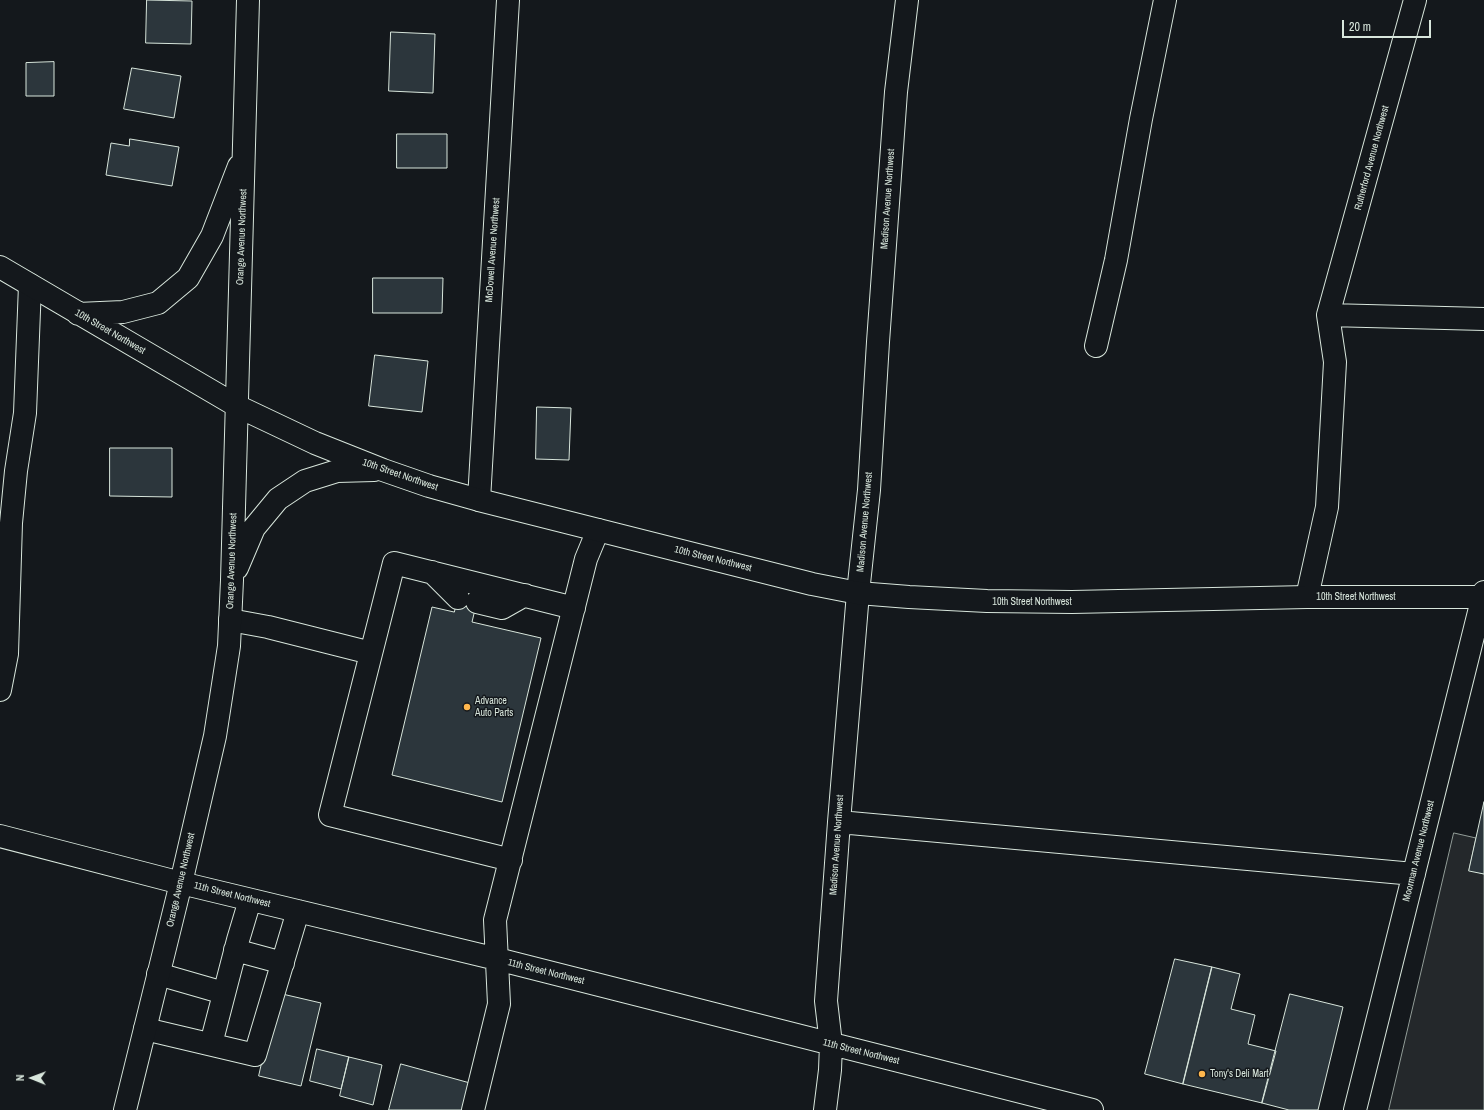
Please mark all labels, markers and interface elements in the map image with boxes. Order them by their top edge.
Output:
scale bar [1344,12,1433,38]
text: 20 m [1349,19,1371,35]
street label: Rutherford Avenue Northwest [1352,104,1392,212]
street label: Madison Avenue Northwest [879,148,897,250]
street label: Orange Avenue Northwest [234,189,250,285]
street label: McDowell Avenue Northwest [483,197,503,303]
street label: 10th Street Northwest [73,307,147,357]
street label: 10th Street Northwest [361,456,439,494]
street label: Madison Avenue Northwest [855,471,875,573]
street label: Orange Avenue Northwest [224,513,240,609]
street label: 10th Street Northwest [673,544,753,574]
street label: 10th Street Northwest [1316,591,1396,603]
street label: 10th Street Northwest [992,596,1072,608]
place label: Advance Auto Parts [475,695,513,718]
marker: Advance Auto Parts [462,702,472,712]
street label: Madison Avenue Northwest [828,794,846,896]
street label: Moorman Avenue Northwest [1401,799,1437,903]
street label: Orange Avenue Northwest [164,832,198,928]
street label: 11th Street Northwest [192,880,272,910]
street label: 11th Street Northwest [506,957,586,987]
street label: 11th Street Northwest [821,1037,901,1067]
north arrow [12,1058,52,1098]
place label: Tony's Deli Mart [1210,1068,1269,1080]
marker: Tony's Deli Mart [1197,1069,1207,1079]
text: N [13,1074,27,1081]

